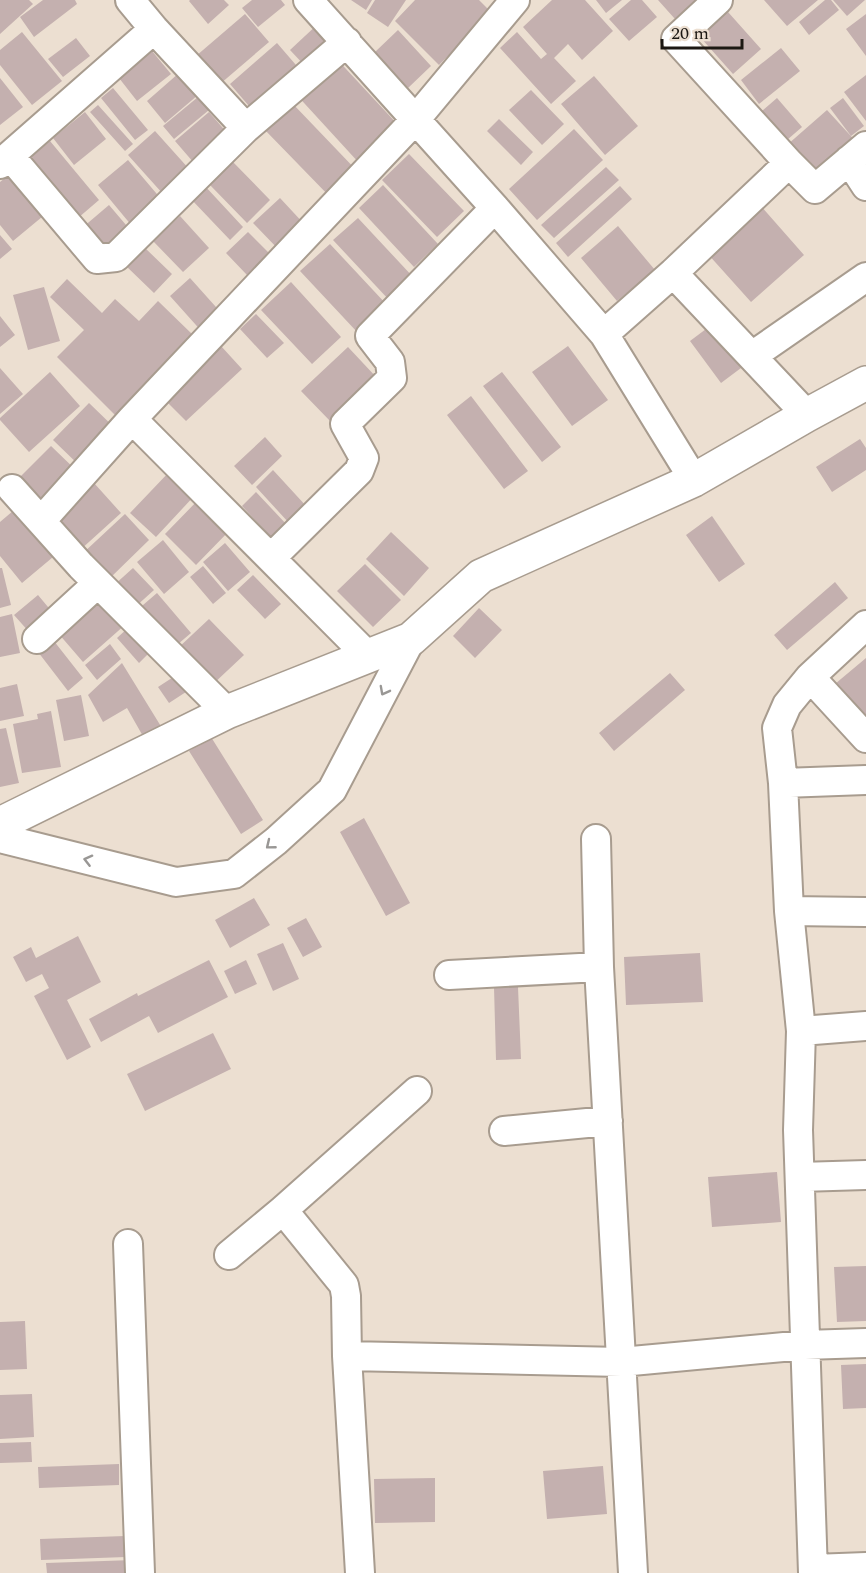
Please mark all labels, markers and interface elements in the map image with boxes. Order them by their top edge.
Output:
scale bar [662,12,742,50]
text: 20 m [671,20,709,47]
one-way arrow [380,684,391,695]
one-way arrow [266,838,277,849]
one-way arrow [84,855,94,867]

